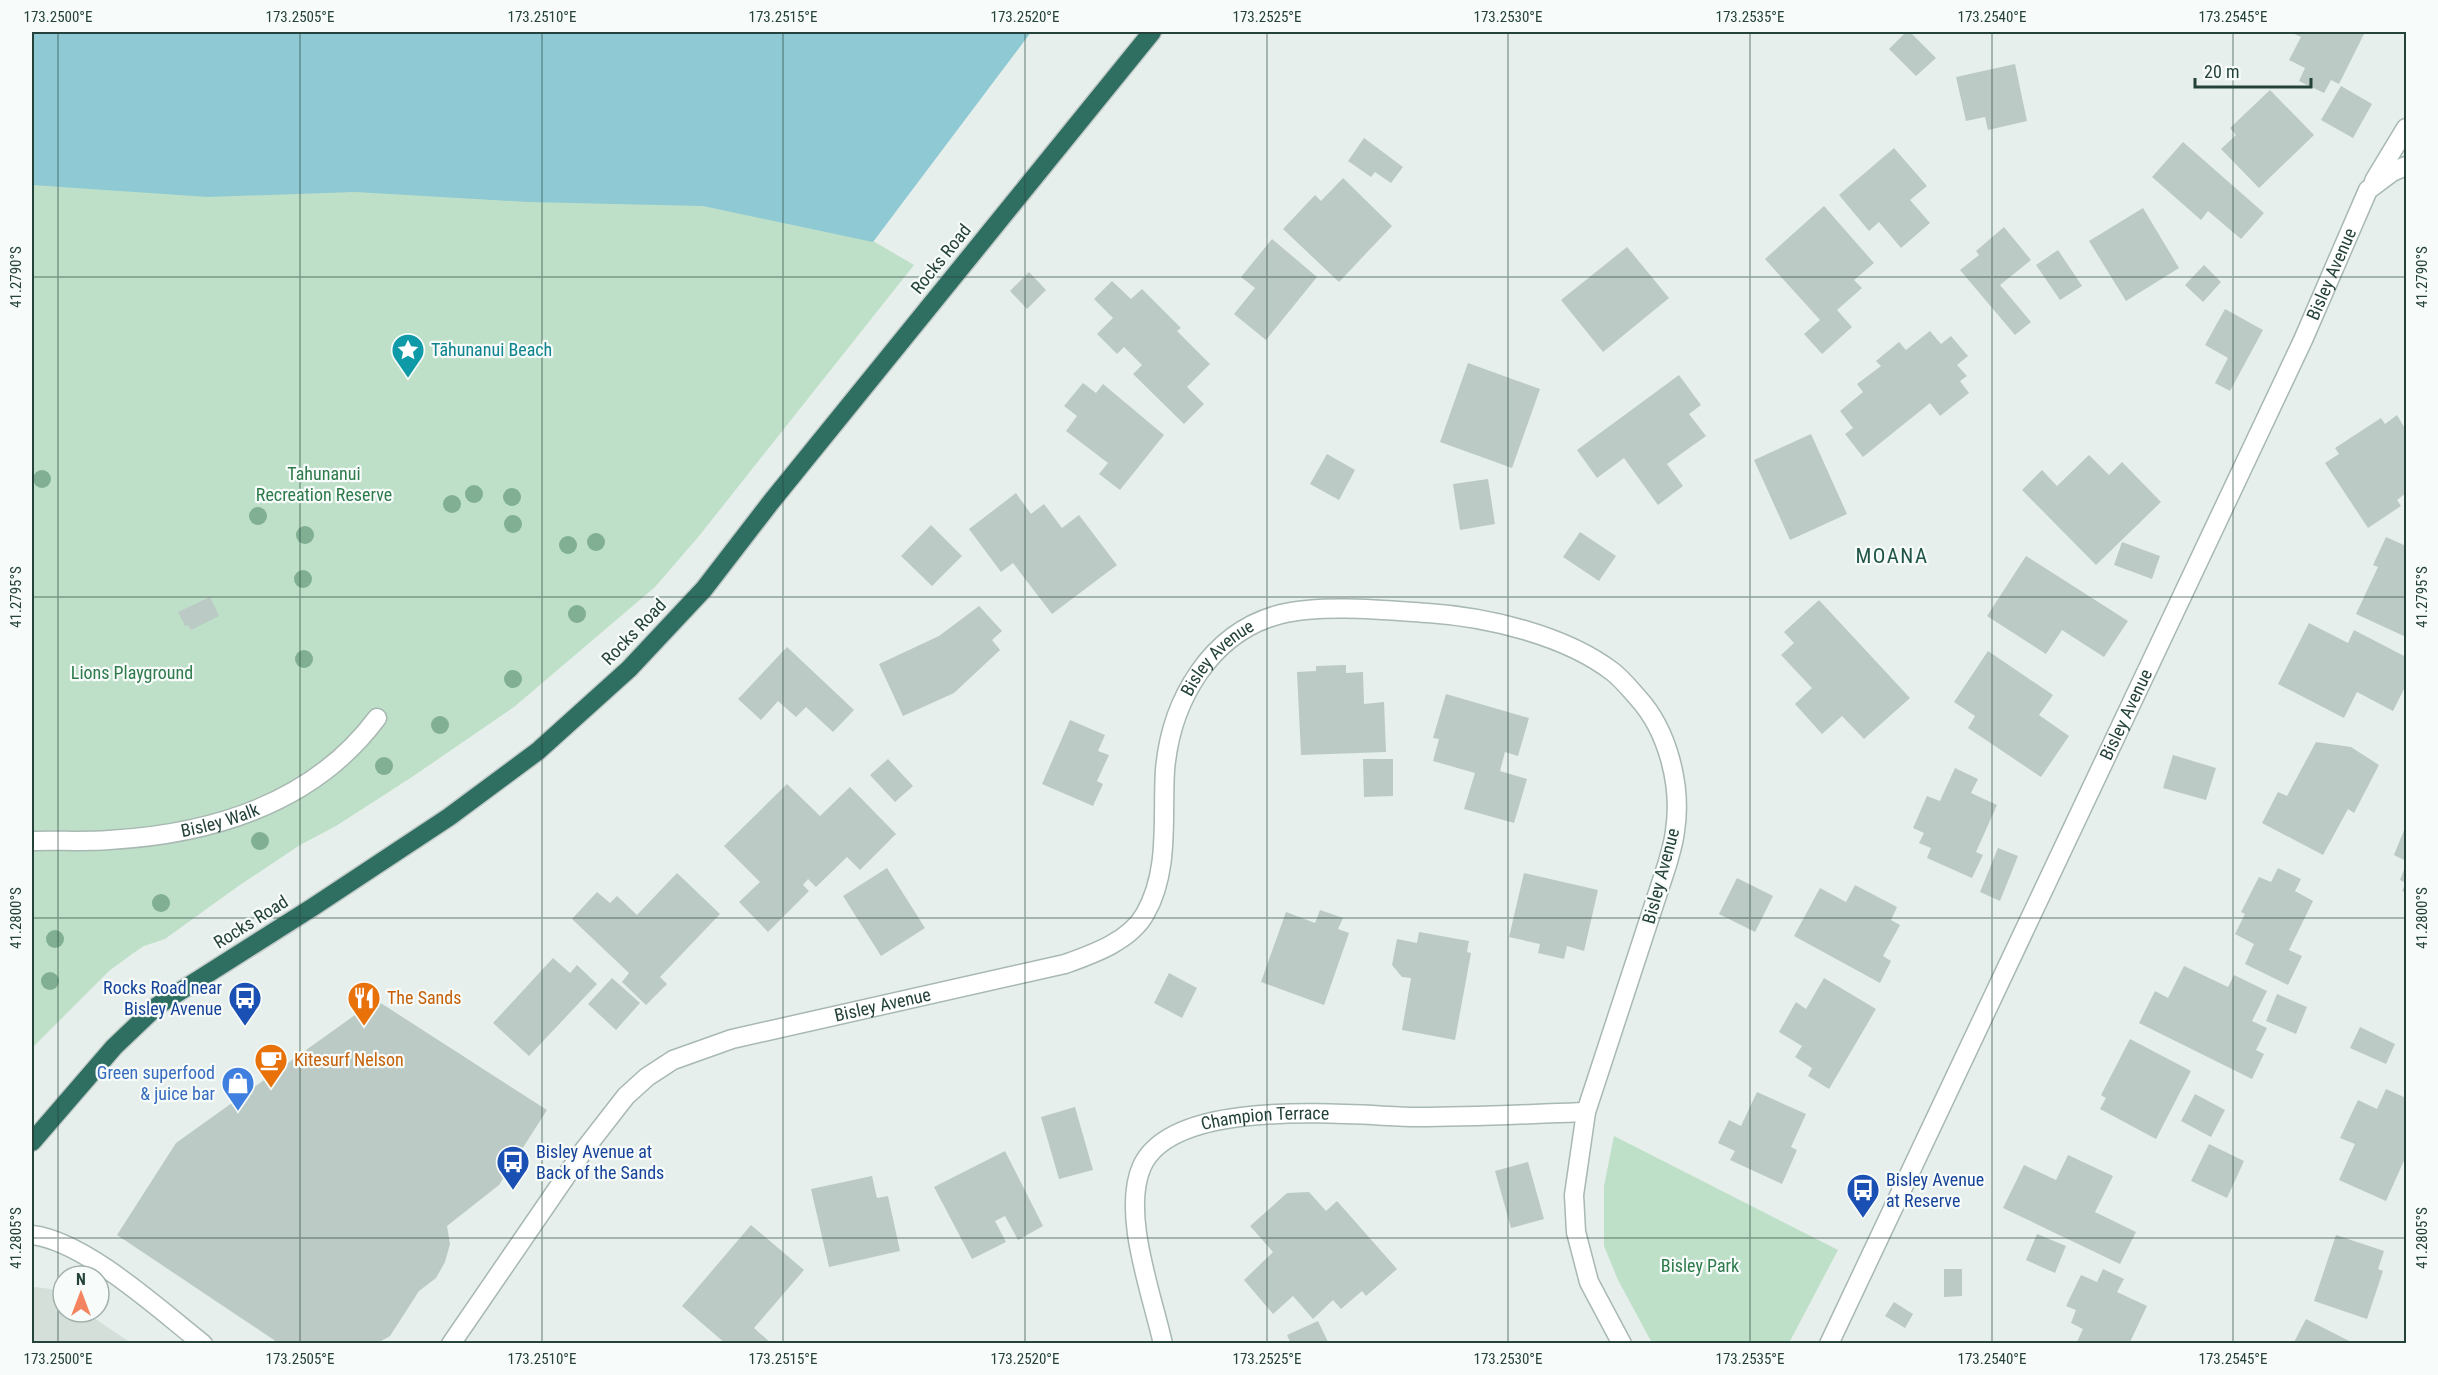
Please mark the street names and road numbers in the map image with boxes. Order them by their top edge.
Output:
street label: Rocks Road [906,220,975,298]
street label: Bisley Avenue [2302,225,2360,323]
street label: Rocks Road [597,594,670,669]
street label: Bisley Avenue [1176,615,1257,699]
street label: Bisley Avenue [2095,666,2156,763]
street label: Bisley Walk [179,799,262,841]
street label: Bisley Avenue [1638,826,1683,926]
street label: Rocks Road [210,891,292,953]
street label: Bisley Avenue [832,984,933,1026]
street label: Champion Terrace [1199,1102,1329,1134]

